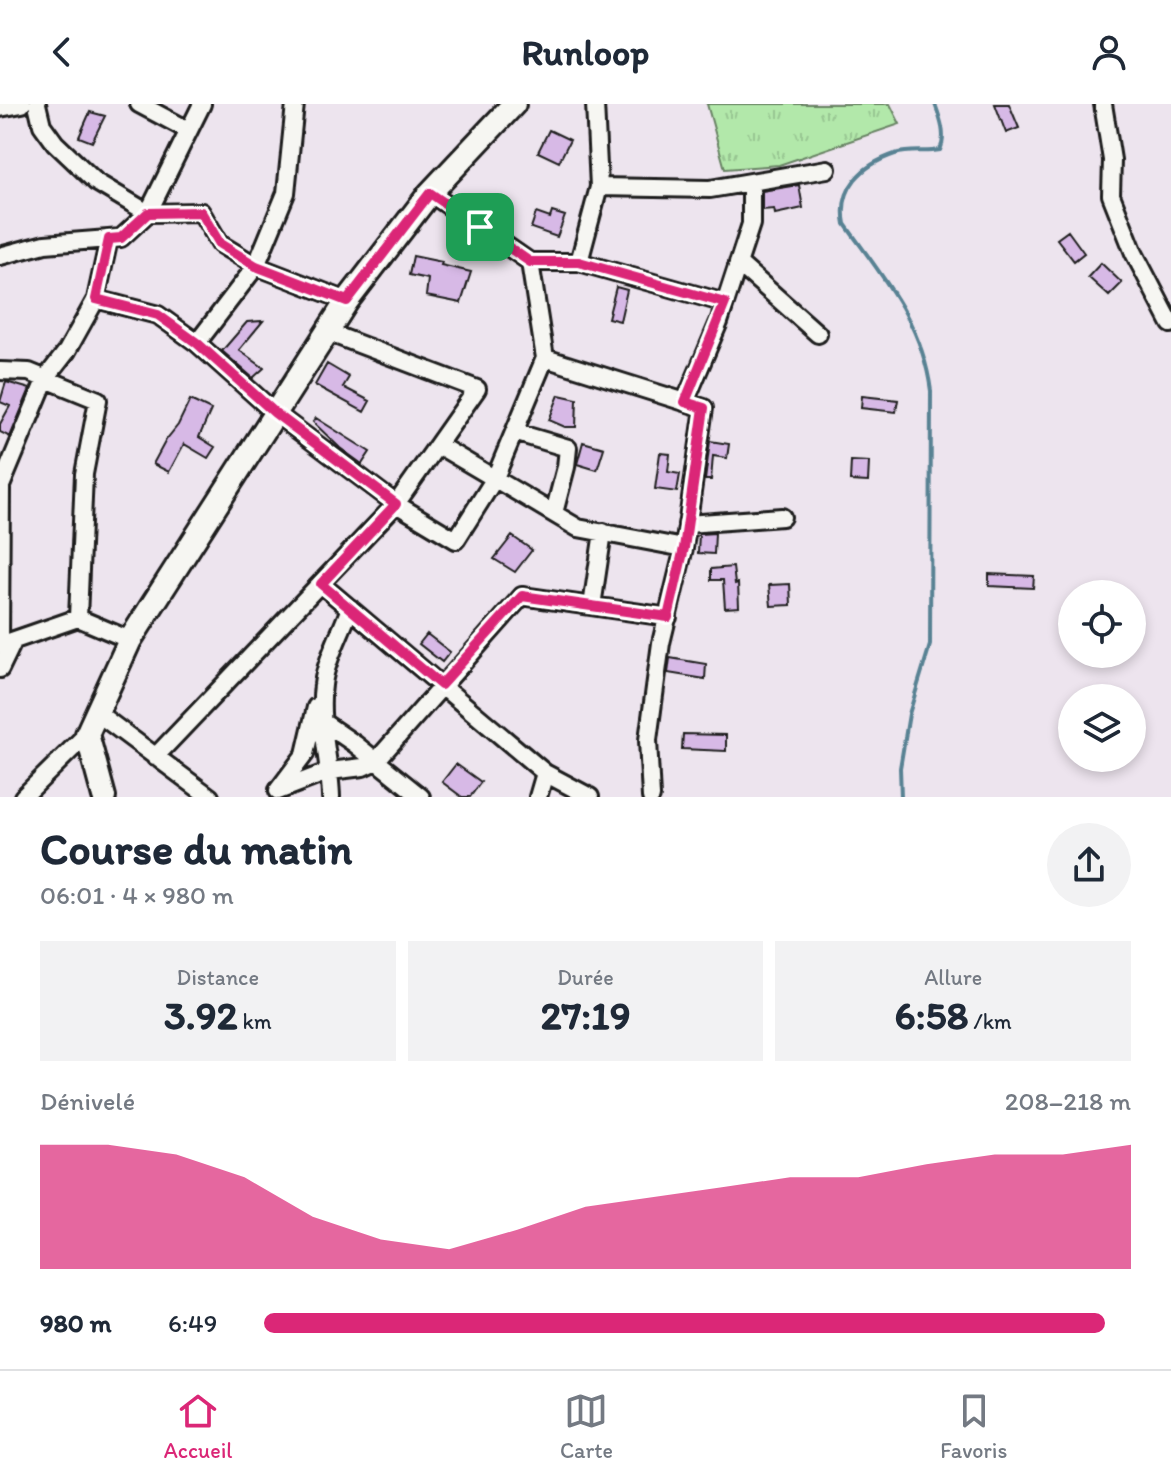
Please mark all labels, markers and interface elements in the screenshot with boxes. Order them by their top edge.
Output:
icon: back [40,30,84,74]
icon: person [1087,30,1131,74]
text: Runloop [522,31,649,74]
pin [446,193,514,261]
icon: arrive [458,205,502,249]
map controls [1058,580,1146,772]
button: locate [1058,580,1146,668]
button: layers [1058,684,1146,772]
text: Course du matin [40,822,352,875]
button: share [1047,823,1131,907]
text: 06:01 · 4 × 980 m [40,879,234,911]
text: Distance [177,964,259,991]
text: Durée [557,964,614,991]
text: Allure [924,964,982,991]
text: 3.92 [164,991,238,1039]
text: 27:19 [540,991,631,1039]
text: 6:58 [895,991,968,1039]
text: km [238,1008,272,1035]
text: /km [968,1008,1012,1035]
text: Dénivelé [40,1085,135,1117]
text: 208–218 m [1005,1085,1131,1117]
text: 980 m [40,1307,112,1339]
text: 6:49 [168,1307,217,1339]
tab: Accueil [164,1389,233,1464]
tab: Carte [560,1389,613,1464]
tab: Favoris [940,1389,1007,1464]

